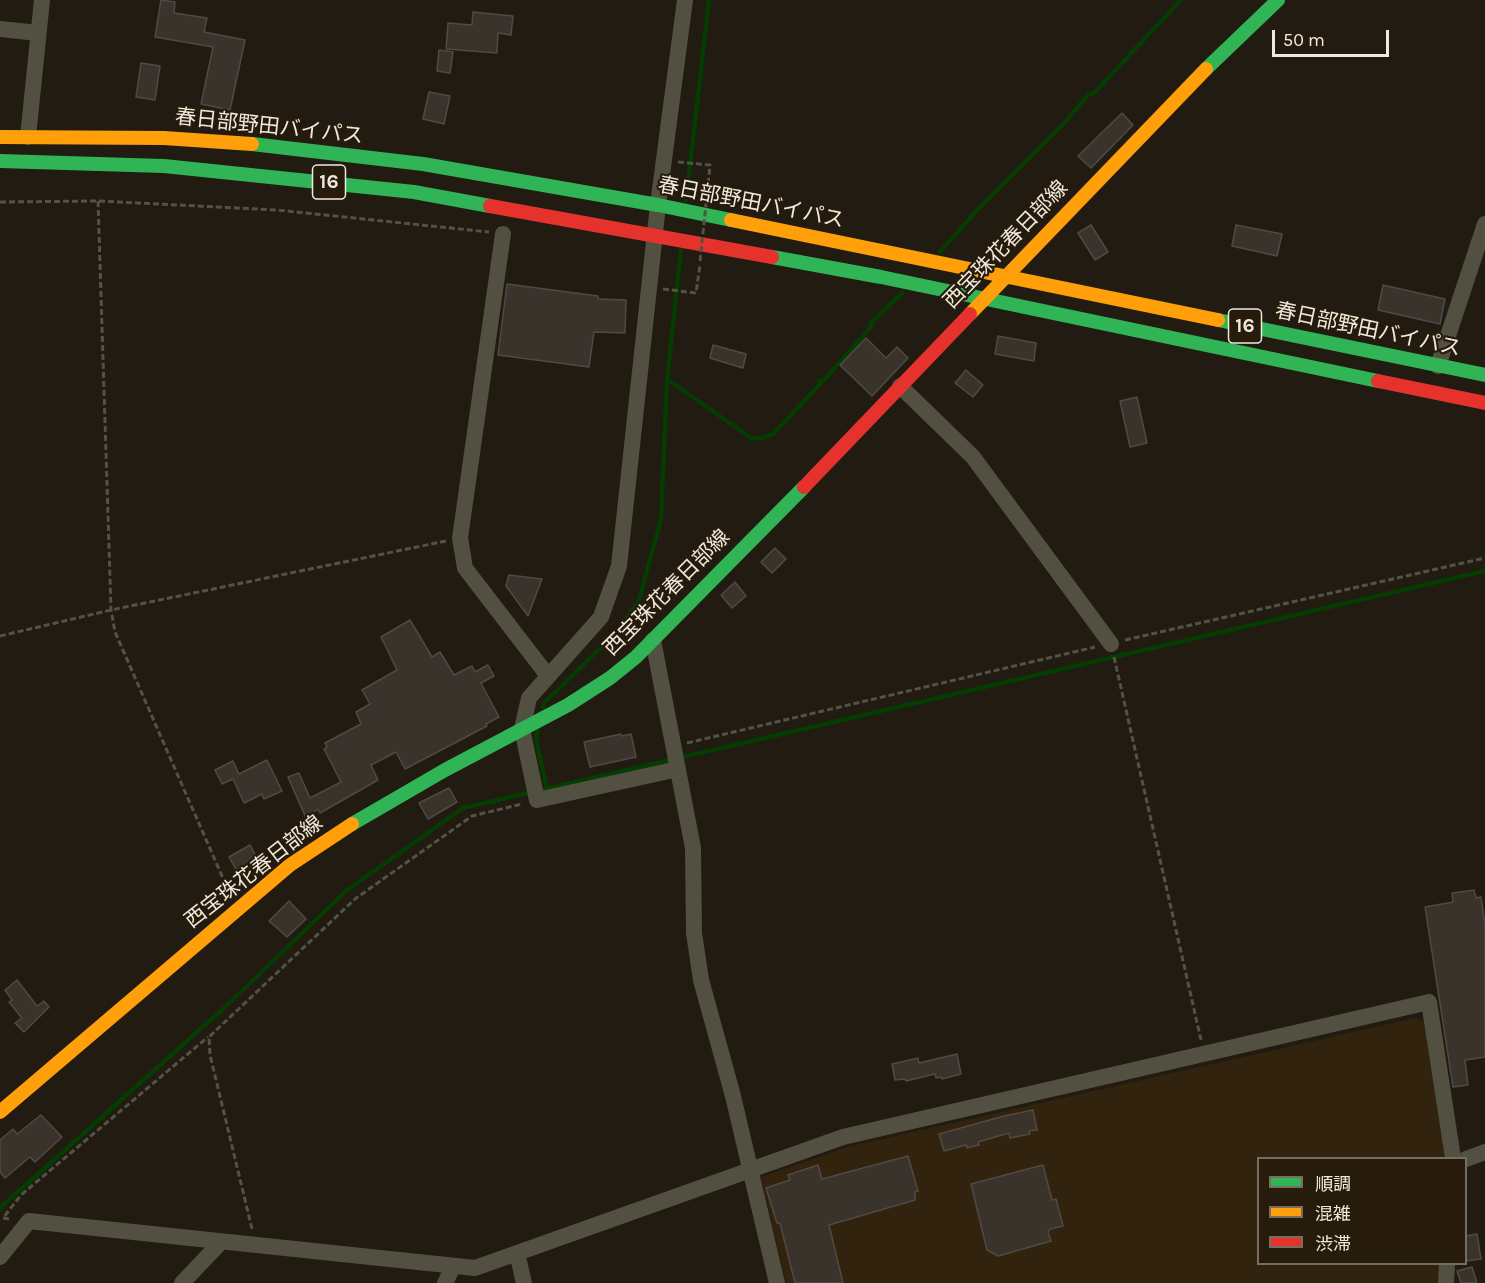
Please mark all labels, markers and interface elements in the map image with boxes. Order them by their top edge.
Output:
scale bar [1275,18,1392,56]
text: 50 m [1283,29,1325,51]
street label: 春日部野田バイパス [174,105,364,149]
road number: 16 [312,165,346,199]
street label: 春日部野田バイパス [656,173,846,233]
street label: 西宝珠花春日部線 [939,176,1073,314]
street label: 春日部野田バイパス [1273,298,1463,362]
road number: 16 [1228,309,1262,343]
street label: 西宝珠花春日部線 [599,525,735,661]
street label: 西宝珠花春日部線 [180,810,328,934]
legend [1257,1157,1467,1265]
text: 順調 [1315,1173,1351,1195]
text: 混雑 [1315,1203,1351,1225]
text: 渋滞 [1315,1233,1351,1255]

